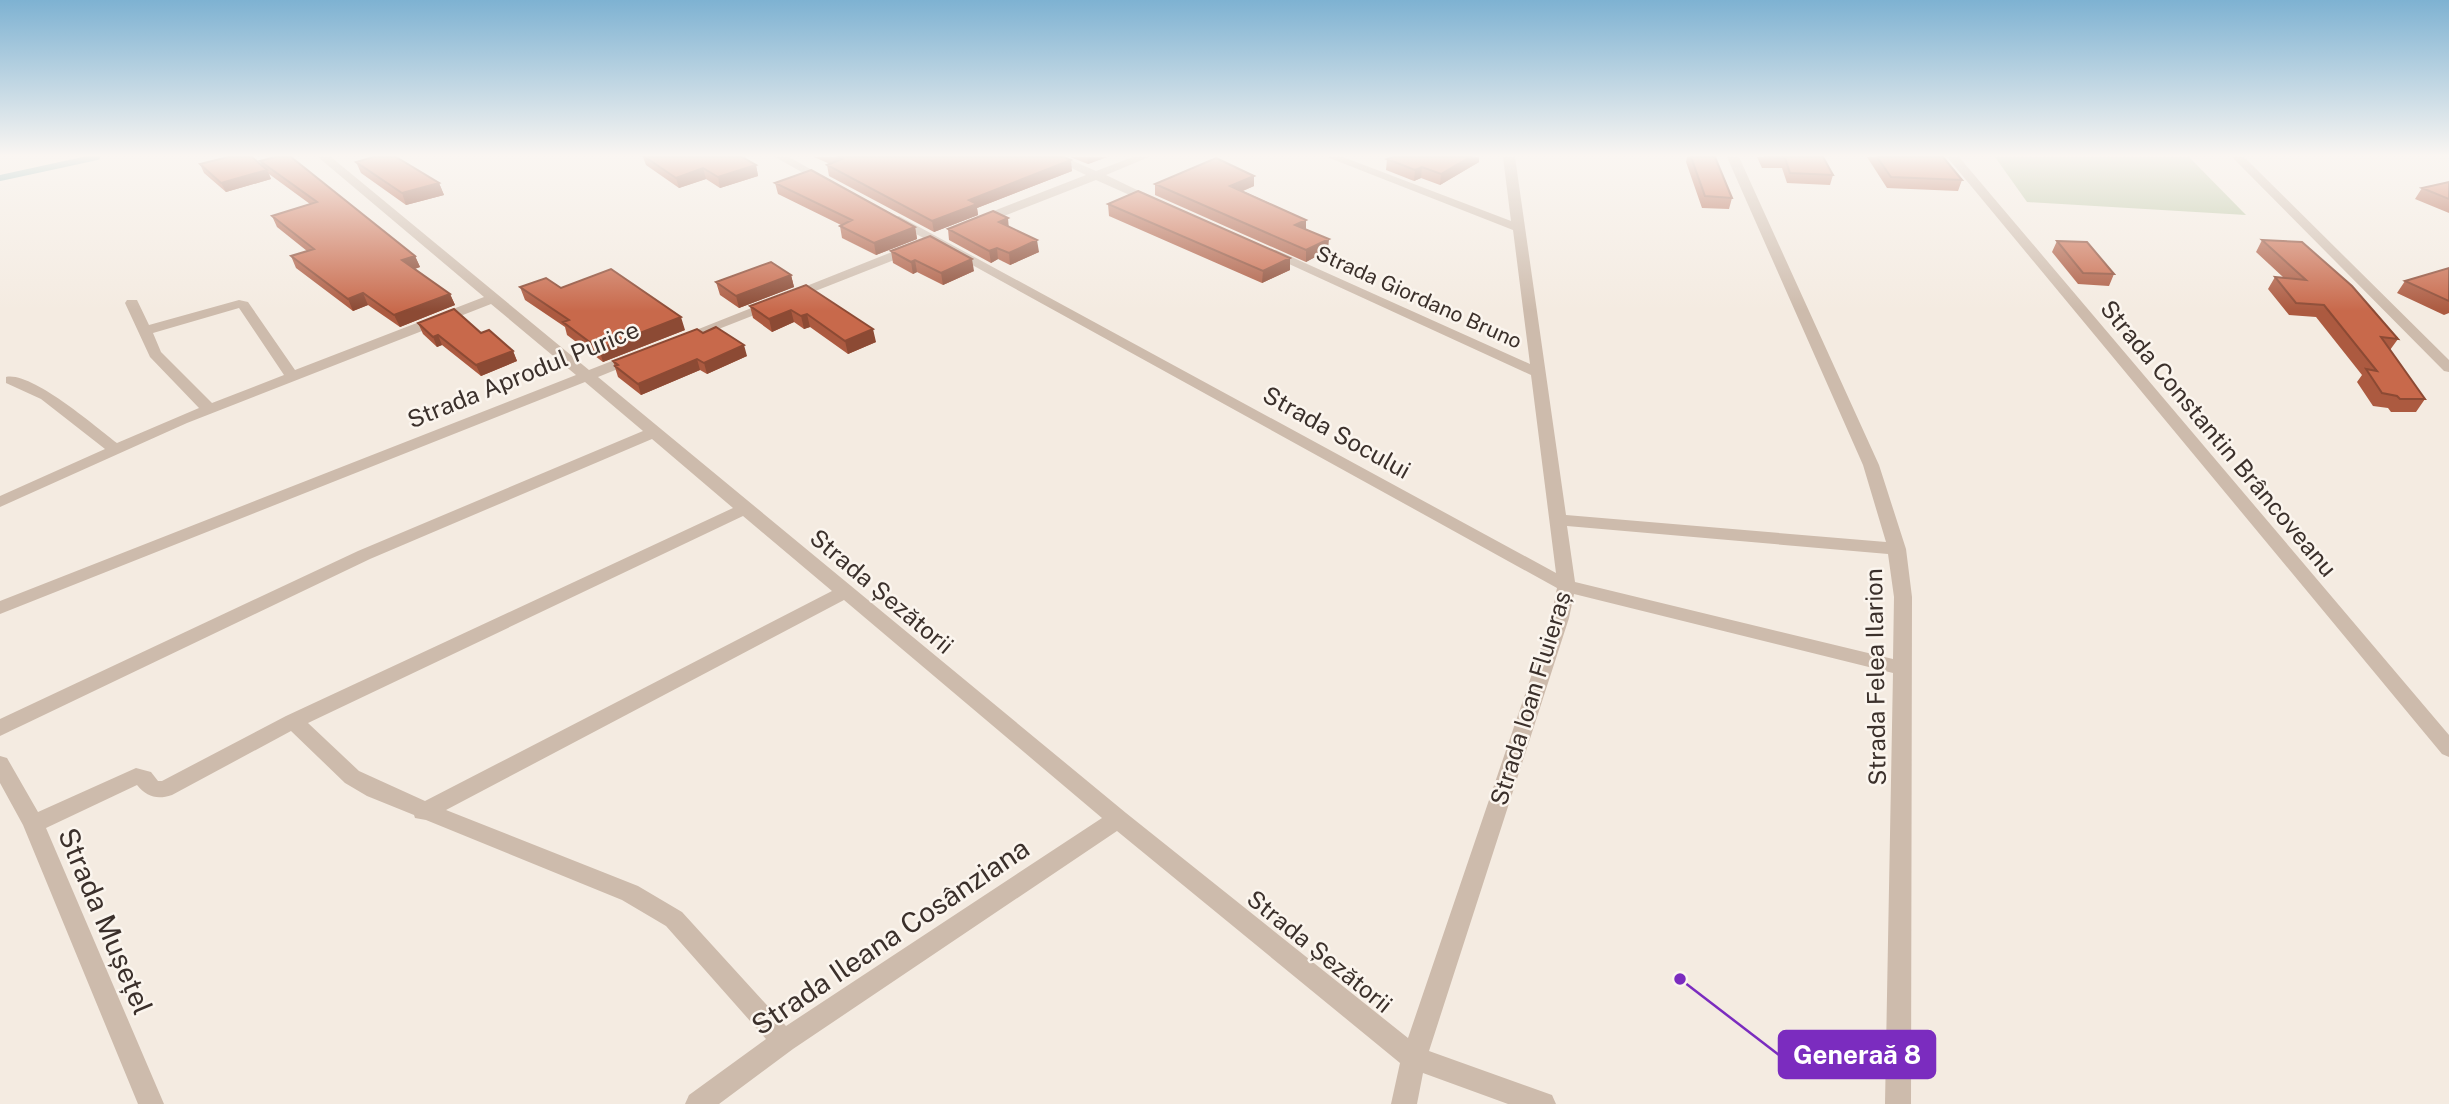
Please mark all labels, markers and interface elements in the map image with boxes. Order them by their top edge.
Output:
street label: Strada Giordano Bruno [1312,240,1526,354]
street label: Strada Constantin Brâncoveanu [2095,294,2343,582]
street label: Strada Aprodul Purice [403,315,643,433]
street label: Strada Socului [1258,380,1416,484]
street label: Strada Șezătorii [805,523,959,659]
street label: Strada Felea Ilarion [1859,568,1891,786]
street label: Strada Ioan Fluieraș [1484,587,1576,809]
street label: Strada Mușețel [52,823,160,1019]
street label: Strada Ileana Cosânziana [745,831,1035,1041]
street label: Strada Șezătorii [1242,884,1398,1018]
callout: Generaă 8 [1779,1031,1935,1078]
text: Generaă 8 [1793,1039,1921,1070]

